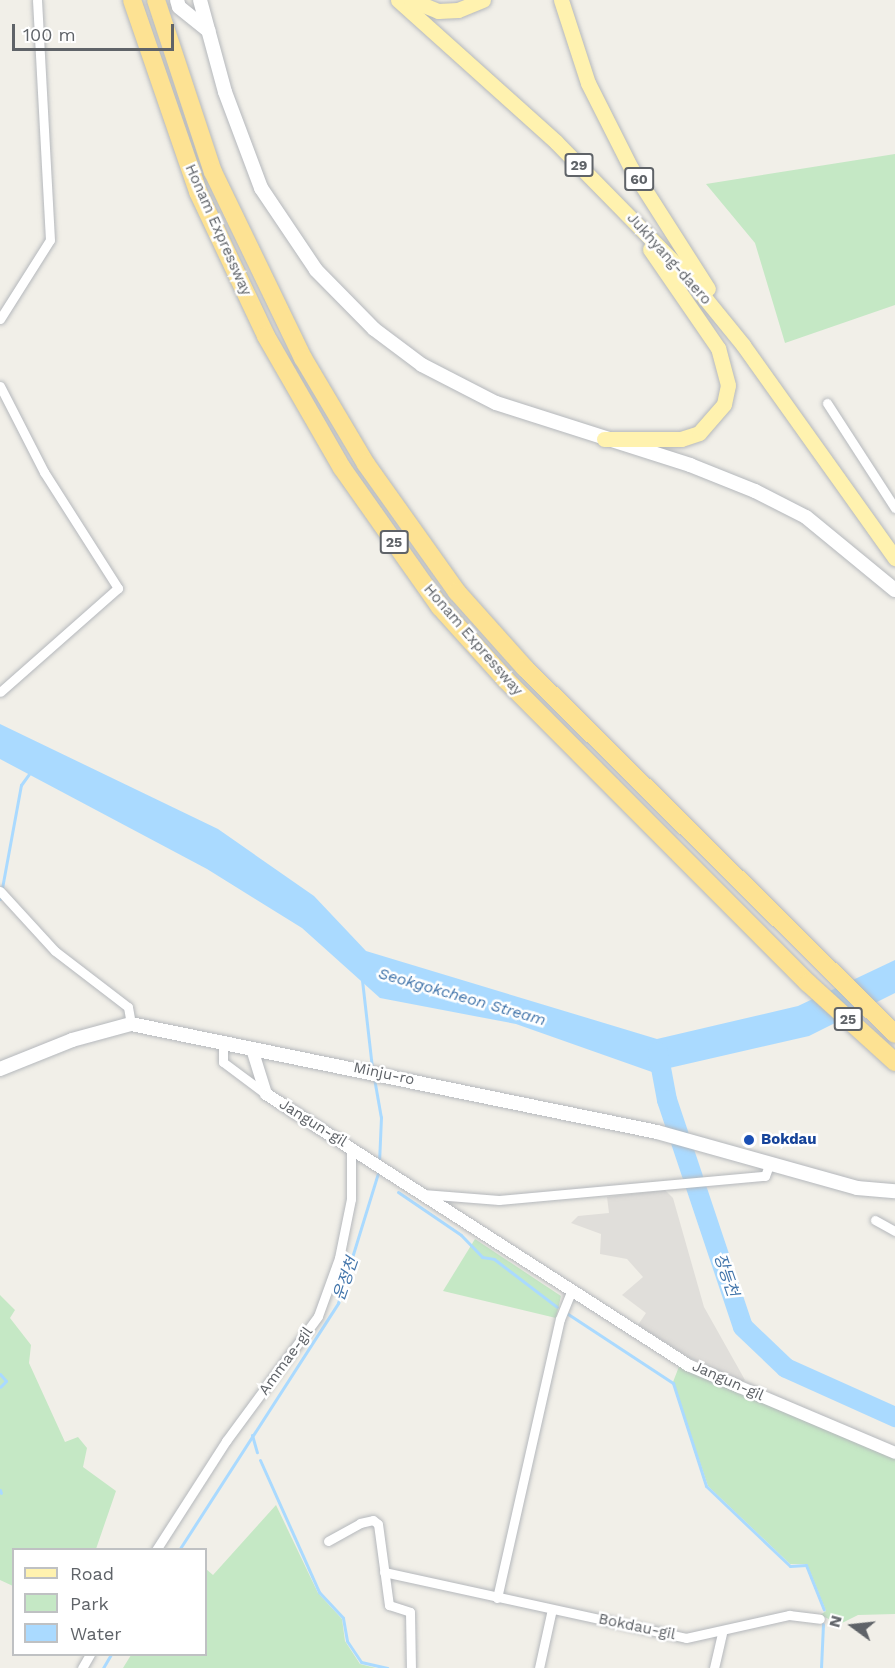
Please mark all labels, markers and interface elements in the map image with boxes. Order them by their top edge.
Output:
scale bar [15,12,177,50]
text: 100 m [23,24,76,45]
road number: 29 [564,154,594,176]
street label: Honam Expressway [181,161,255,299]
road number: 60 [624,168,654,190]
street label: Jukhyang-daero [623,209,715,309]
road number: 25 [379,531,409,553]
street label: Honam Expressway [420,580,526,700]
water label: Seokgokcheon Stream [376,964,548,1030]
road number: 25 [833,1008,863,1030]
street label: Minju-ro [352,1059,416,1089]
street label: Jangun-gil [276,1095,350,1151]
place label: Bokdau [761,1131,817,1149]
marker: Bokdau [742,1133,756,1147]
water label: 장등천 [710,1251,742,1299]
water label: 운정천 [330,1255,362,1303]
street label: Ammae-gil [255,1323,317,1399]
street label: Jangun-gil [689,1357,767,1405]
legend [12,1548,207,1656]
text: Road [70,1563,114,1584]
text: Park [70,1593,109,1614]
north arrow [823,1596,883,1656]
street label: Bokdau-gil [597,1610,677,1644]
text: N [824,1613,846,1629]
text: Water [70,1623,122,1644]

